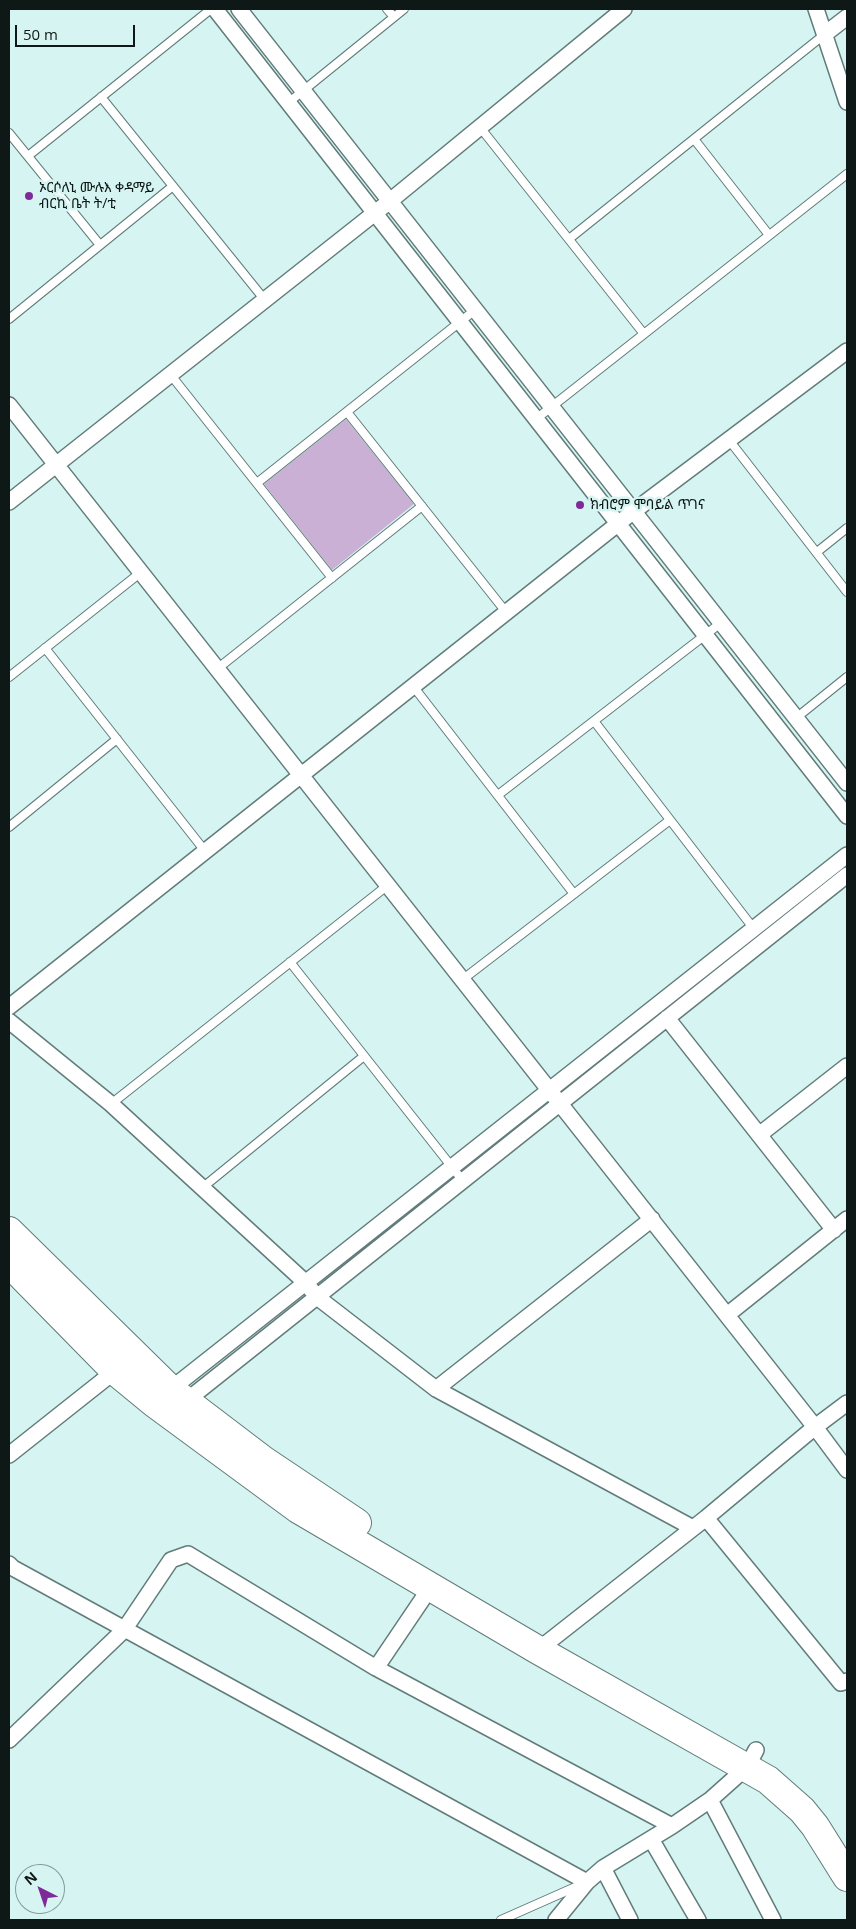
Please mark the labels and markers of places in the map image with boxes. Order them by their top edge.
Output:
place label: ኦርሶለኒ ሙሉእ ቀዳማይ ብርኪ ቤት ት/ቲ [39,180,154,212]
marker: ኦርሶለኒ ሙሉእ ቀዳማይ ብርኪ ቤት ት/ቲ [23,190,35,202]
place label: ክብሮም ሞባይል ጥገና [590,497,705,513]
marker: ክብሮም ሞባይል ጥገና [574,499,586,511]

